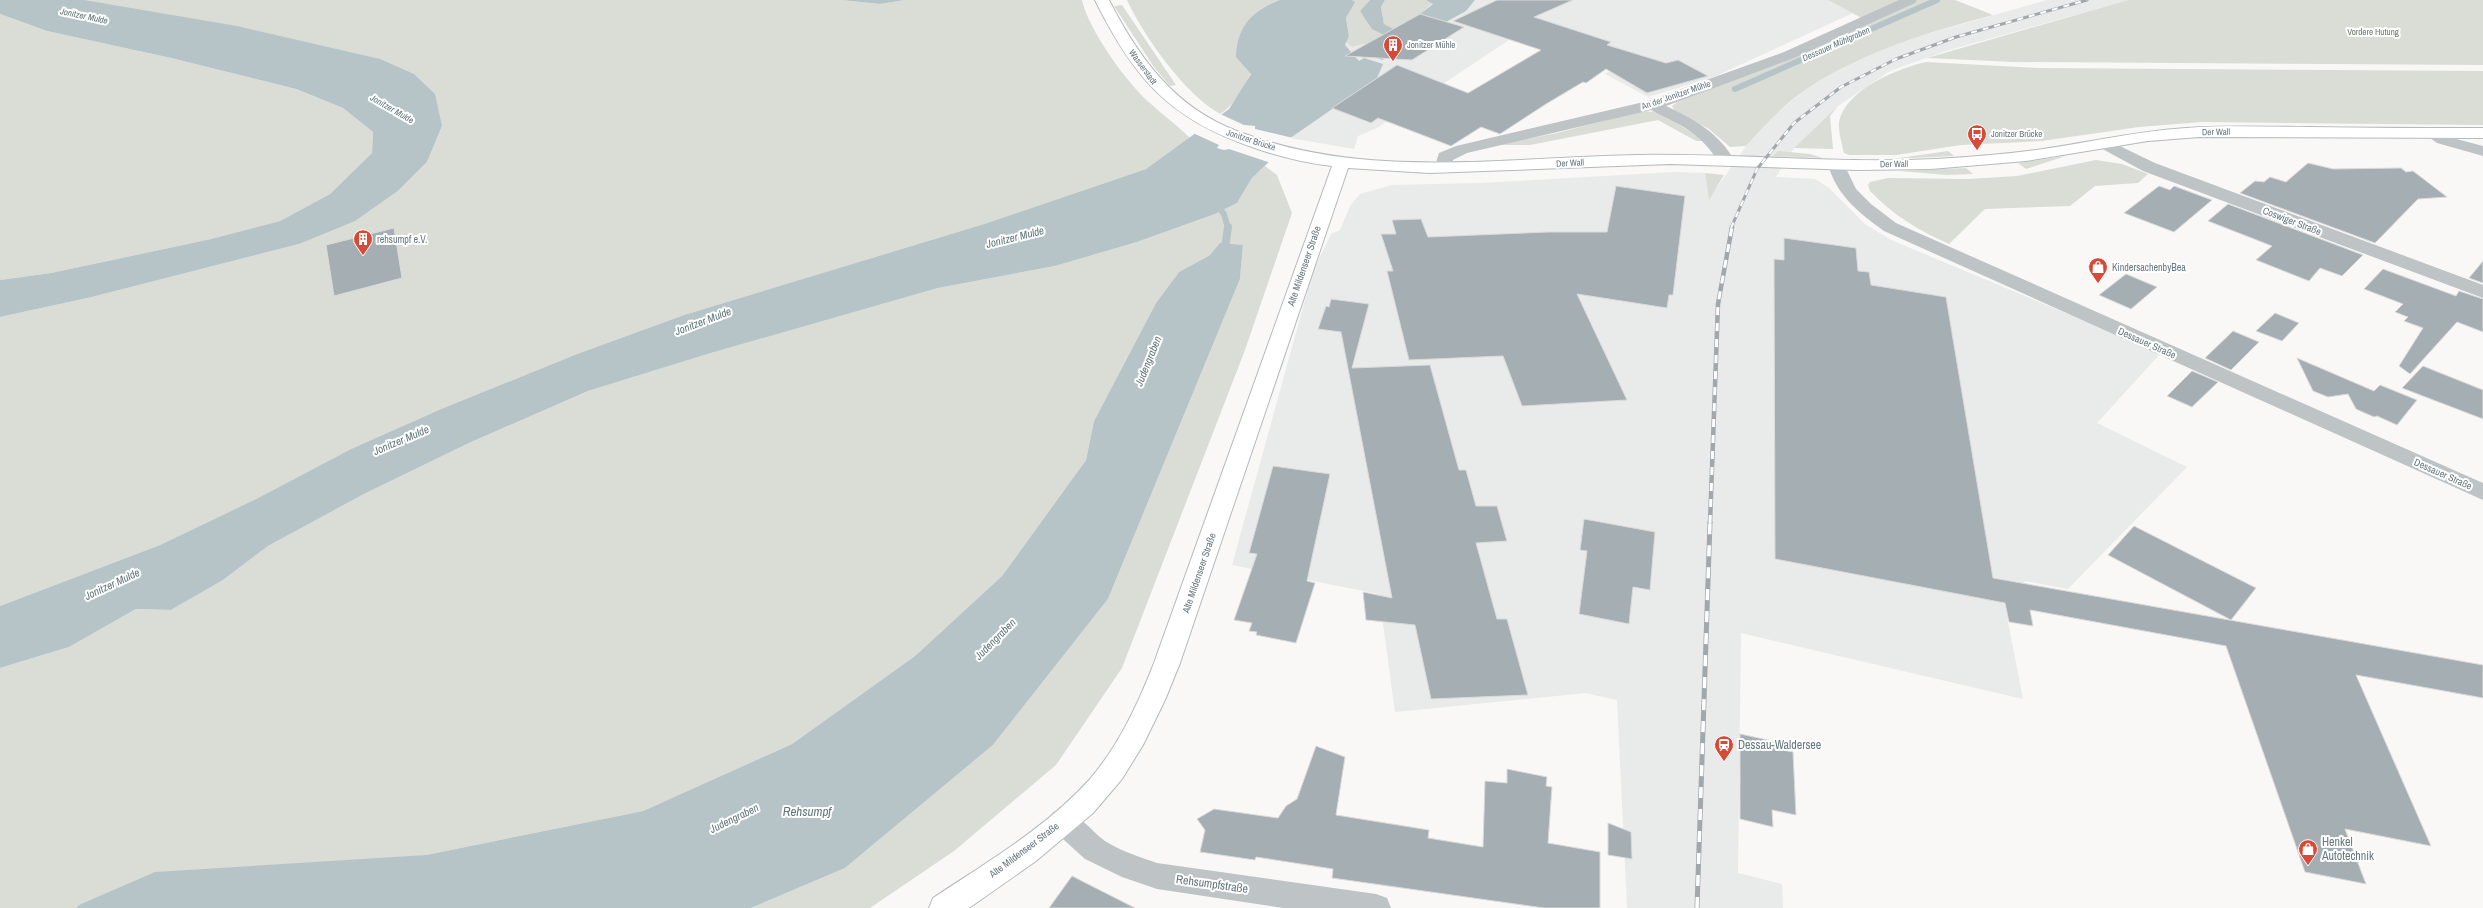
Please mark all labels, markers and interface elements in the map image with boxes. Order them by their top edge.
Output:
water label: Jonitzer Mulde [58,5,109,27]
water label: Dessauer Mühlgraben [1800,24,1872,64]
park label: Vordere Hutung [2347,26,2400,38]
building icon: Jonitzer Mühle [1382,34,1404,62]
place label: Jonitzer Mühle [1407,39,1455,51]
street label: Wasserstadt [1126,47,1160,87]
street label: An der Jonitzer Mühle [1639,78,1712,113]
water label: Jonitzer Mulde [367,91,416,126]
bus stop icon: Jonitzer Brücke [1966,123,1988,151]
street label: Jonitzer Brücke [1225,126,1277,154]
street label: Der Wall [2202,126,2230,138]
place label: Jonitzer Brücke [1991,128,2042,140]
street label: Der Wall [1556,156,1585,170]
street label: Der Wall [1880,158,1908,170]
street label: Coswiger Straße [2261,204,2323,238]
water label: Jonitzer Mulde [984,223,1045,251]
street label: Alte Mildenseer Straße [1284,224,1324,309]
building icon: rehsumpf e.V. [352,228,374,256]
place label: rehsumpf e.V. [377,233,427,246]
shop icon: KindersachenbyBea [2087,256,2109,284]
place label: KindersachenbyBea [2112,261,2186,274]
water label: Jonitzer Mulde [672,304,733,338]
street label: Dessauer Straße [2116,324,2178,362]
water label: Judengraben [1131,334,1164,389]
water label: Jonitzer Mulde [370,422,431,458]
street label: Dessauer Straße [2412,455,2474,493]
street label: Alte Mildenseer Straße [1179,531,1219,616]
water label: Jonitzer Mulde [81,565,142,603]
water label: Judengraben [971,615,1019,663]
station icon: Dessau-Waldersee [1713,734,1735,762]
place label: Dessau-Waldersee [1738,737,1821,753]
water label: Judengraben [706,800,761,836]
water label: Rehsumpf [783,803,832,820]
street label: Alte Mildenseer Straße [986,819,1062,881]
place label: Henkel Autotechnik [2321,834,2374,864]
shop icon: Henkel Autotechnik [2297,838,2319,866]
street label: Rehsumpfstraße [1175,871,1249,897]

